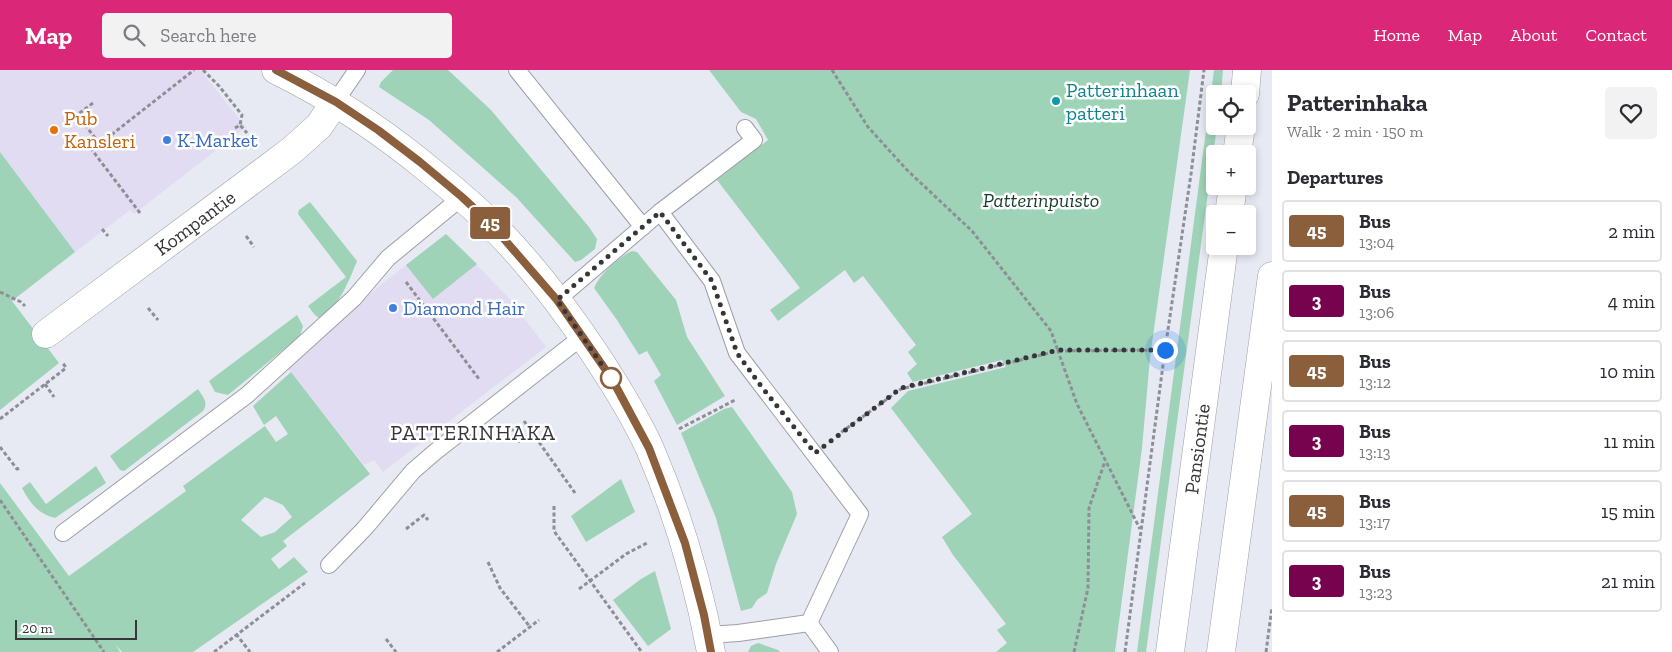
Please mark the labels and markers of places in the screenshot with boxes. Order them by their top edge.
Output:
place label: Patterinhaan patteri [1066,78,1179,125]
marker: Patterinhaan patteri [1050,95,1062,107]
place label: Pub Kansleri [64,106,136,153]
marker: Pub Kansleri [48,124,60,136]
place label: K-Market [177,128,258,152]
marker: K-Market [161,134,173,146]
place label: Diamond Hair [403,296,525,320]
marker: Diamond Hair [387,302,399,314]
unlabelled marker [600,367,622,389]

